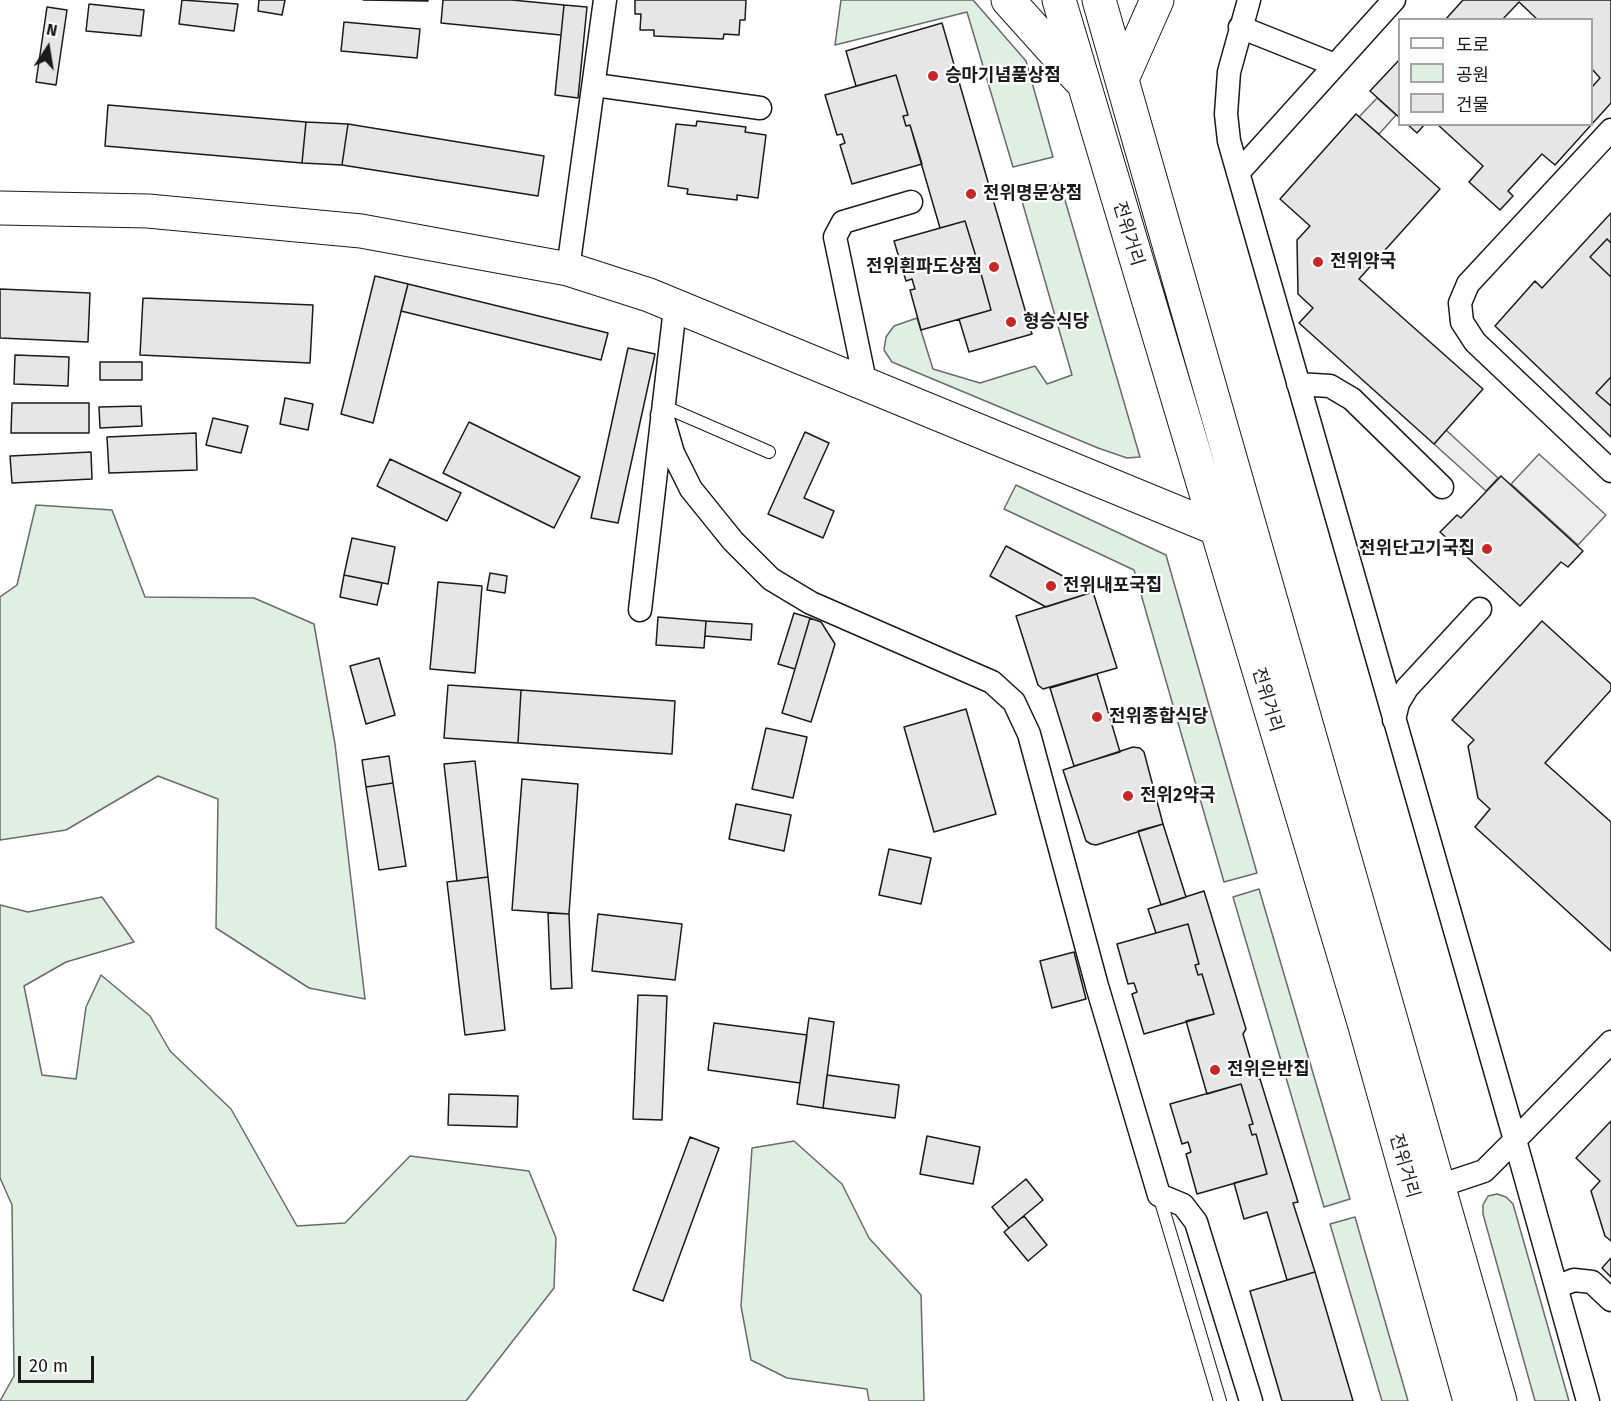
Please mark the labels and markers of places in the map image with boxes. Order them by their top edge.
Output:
place label: 승마기념품상점 [945,65,1061,87]
marker: 승마기념품상점 [926,69,940,83]
place label: 전위명문상점 [983,183,1082,205]
marker: 전위명문상점 [964,187,978,201]
place label: 전위약국 [1330,251,1396,273]
marker: 전위약국 [1311,255,1325,269]
place label: 전위흰파도상점 [866,256,982,278]
marker: 전위흰파도상점 [987,260,1001,274]
place label: 형승식당 [1023,311,1089,333]
marker: 형승식당 [1004,315,1018,329]
place label: 전위단고기국집 [1359,538,1475,560]
marker: 전위단고기국집 [1480,542,1494,556]
place label: 전위내포국집 [1063,575,1162,597]
marker: 전위내포국집 [1044,579,1058,593]
place label: 전위종합식당 [1109,706,1208,728]
marker: 전위종합식당 [1090,710,1104,724]
place label: 전위2약국 [1140,785,1216,807]
marker: 전위2약국 [1121,789,1135,803]
place label: 전위은반집 [1227,1059,1310,1081]
marker: 전위은반집 [1208,1063,1222,1077]

